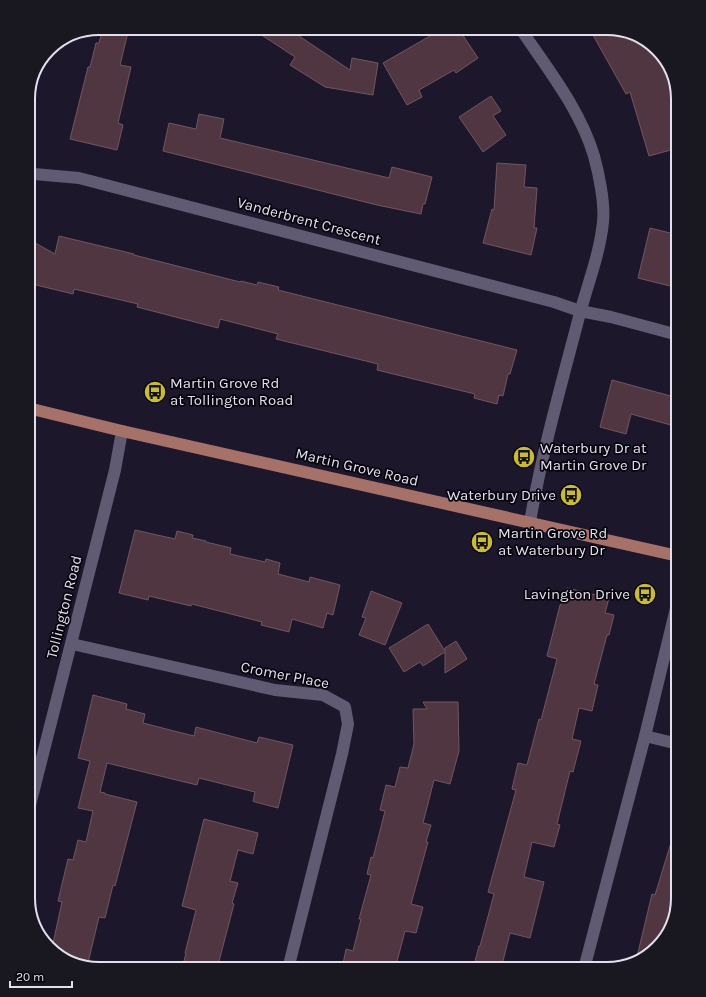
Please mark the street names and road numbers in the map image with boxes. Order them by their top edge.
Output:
street label: Vanderbrent Crescent [235,193,383,249]
street label: Martin Grove Road [294,444,420,490]
street label: Tollington Road [42,553,86,661]
street label: Cromer Place [239,658,331,692]

